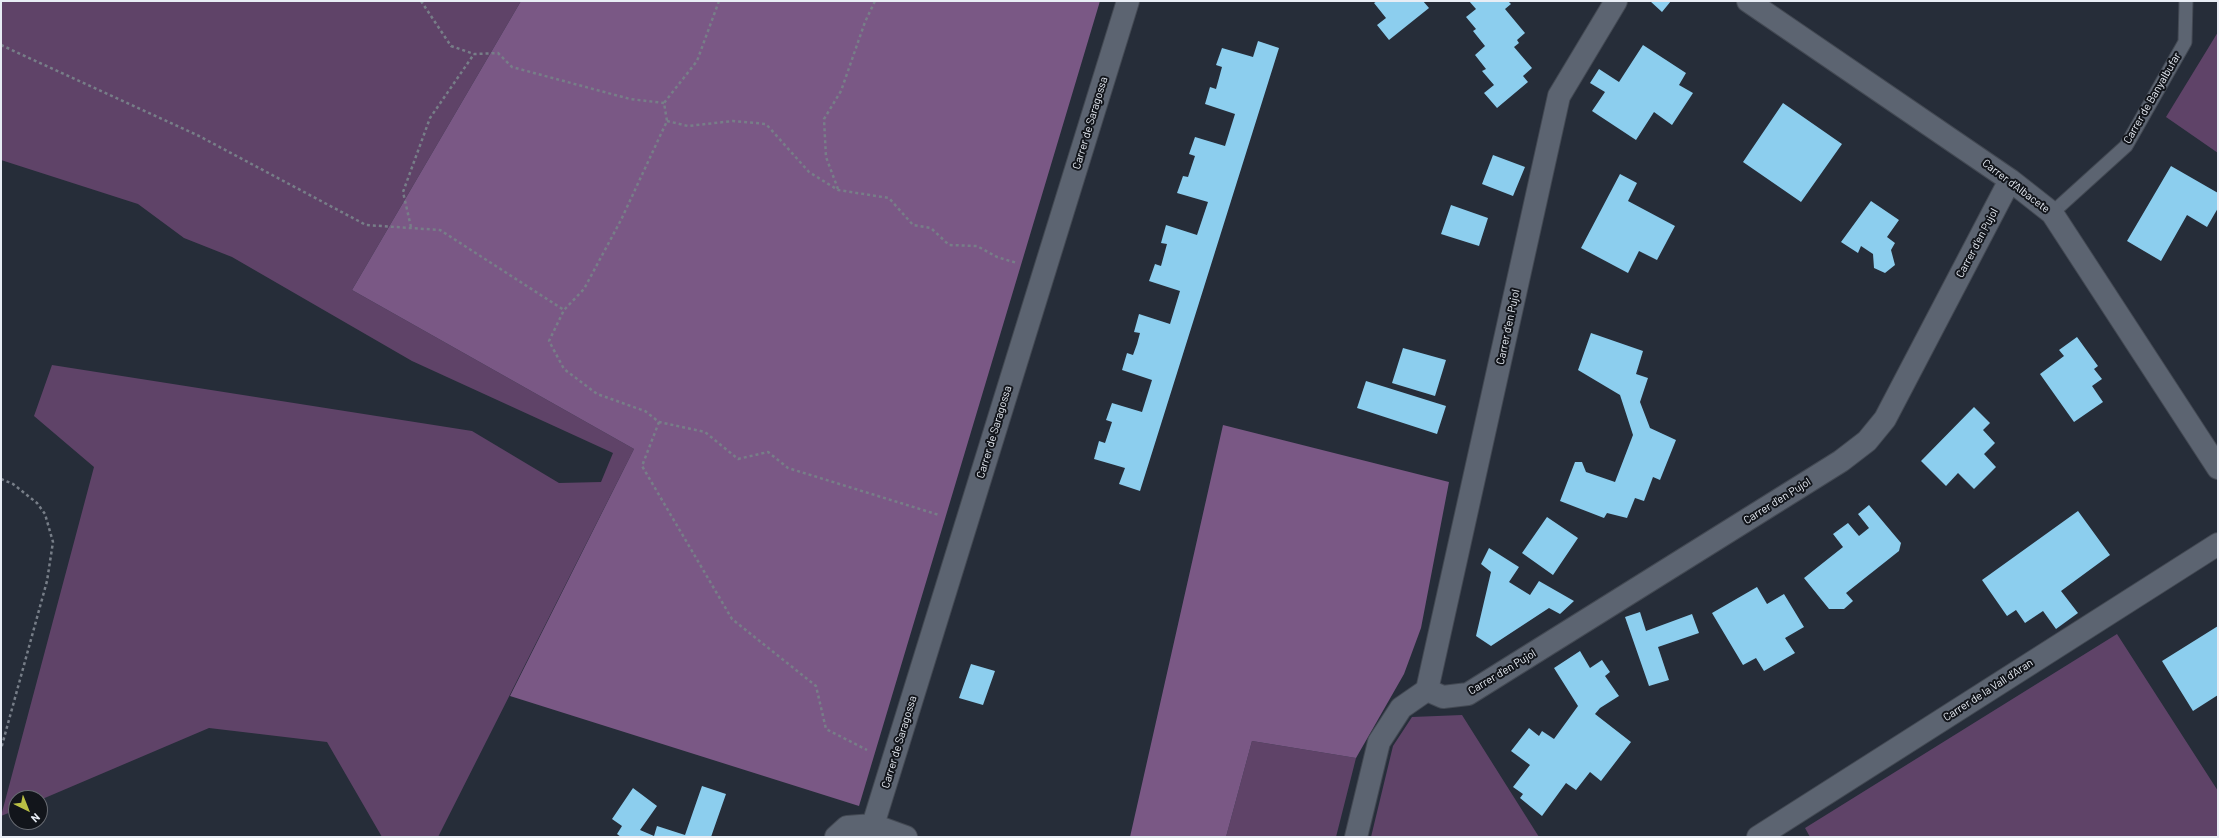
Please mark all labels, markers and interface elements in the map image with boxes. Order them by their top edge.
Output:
street label: Carrer de Banyalbufar [2121,50,2183,146]
street label: Carrer de Saragossa [1070,75,1110,171]
street label: Carrer d'Albacete [1980,156,2052,216]
street label: Carrer d'en Pujol [1953,206,2001,280]
street label: Carrer d'en Pujol [1494,288,1522,366]
street label: Carrer de Saragossa [974,384,1014,480]
street label: Carrer d'en Pujol [1741,475,1813,527]
street label: Carrer d'en Pujol [1466,647,1538,697]
street label: Carrer de la Vall d'Aran [1941,656,2035,724]
street label: Carrer de Saragossa [879,694,919,790]
north arrow [8,790,48,830]
text: N [29,811,43,826]

